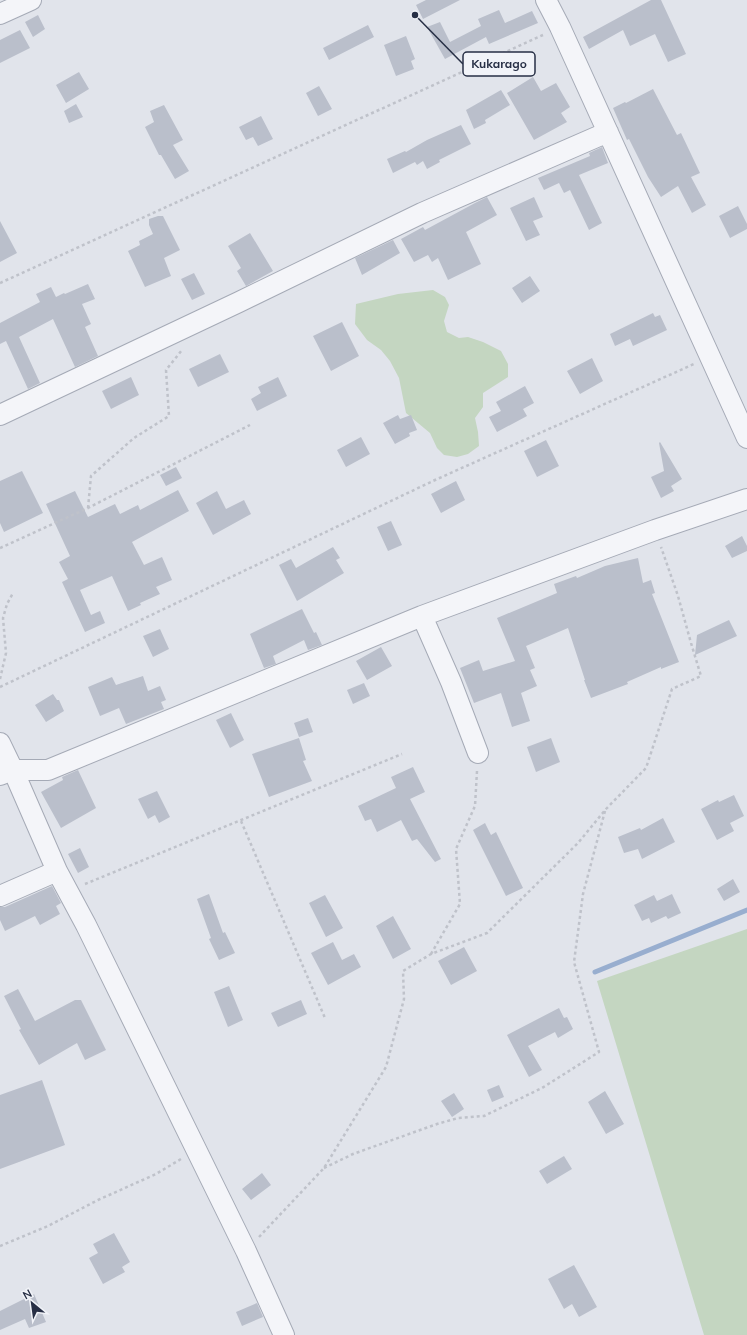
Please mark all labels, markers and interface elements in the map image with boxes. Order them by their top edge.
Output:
callout: Kukarago [463,52,535,76]
text: Kukarago [471,56,527,71]
north arrow [12,1283,52,1323]
text: N [20,1286,34,1302]

